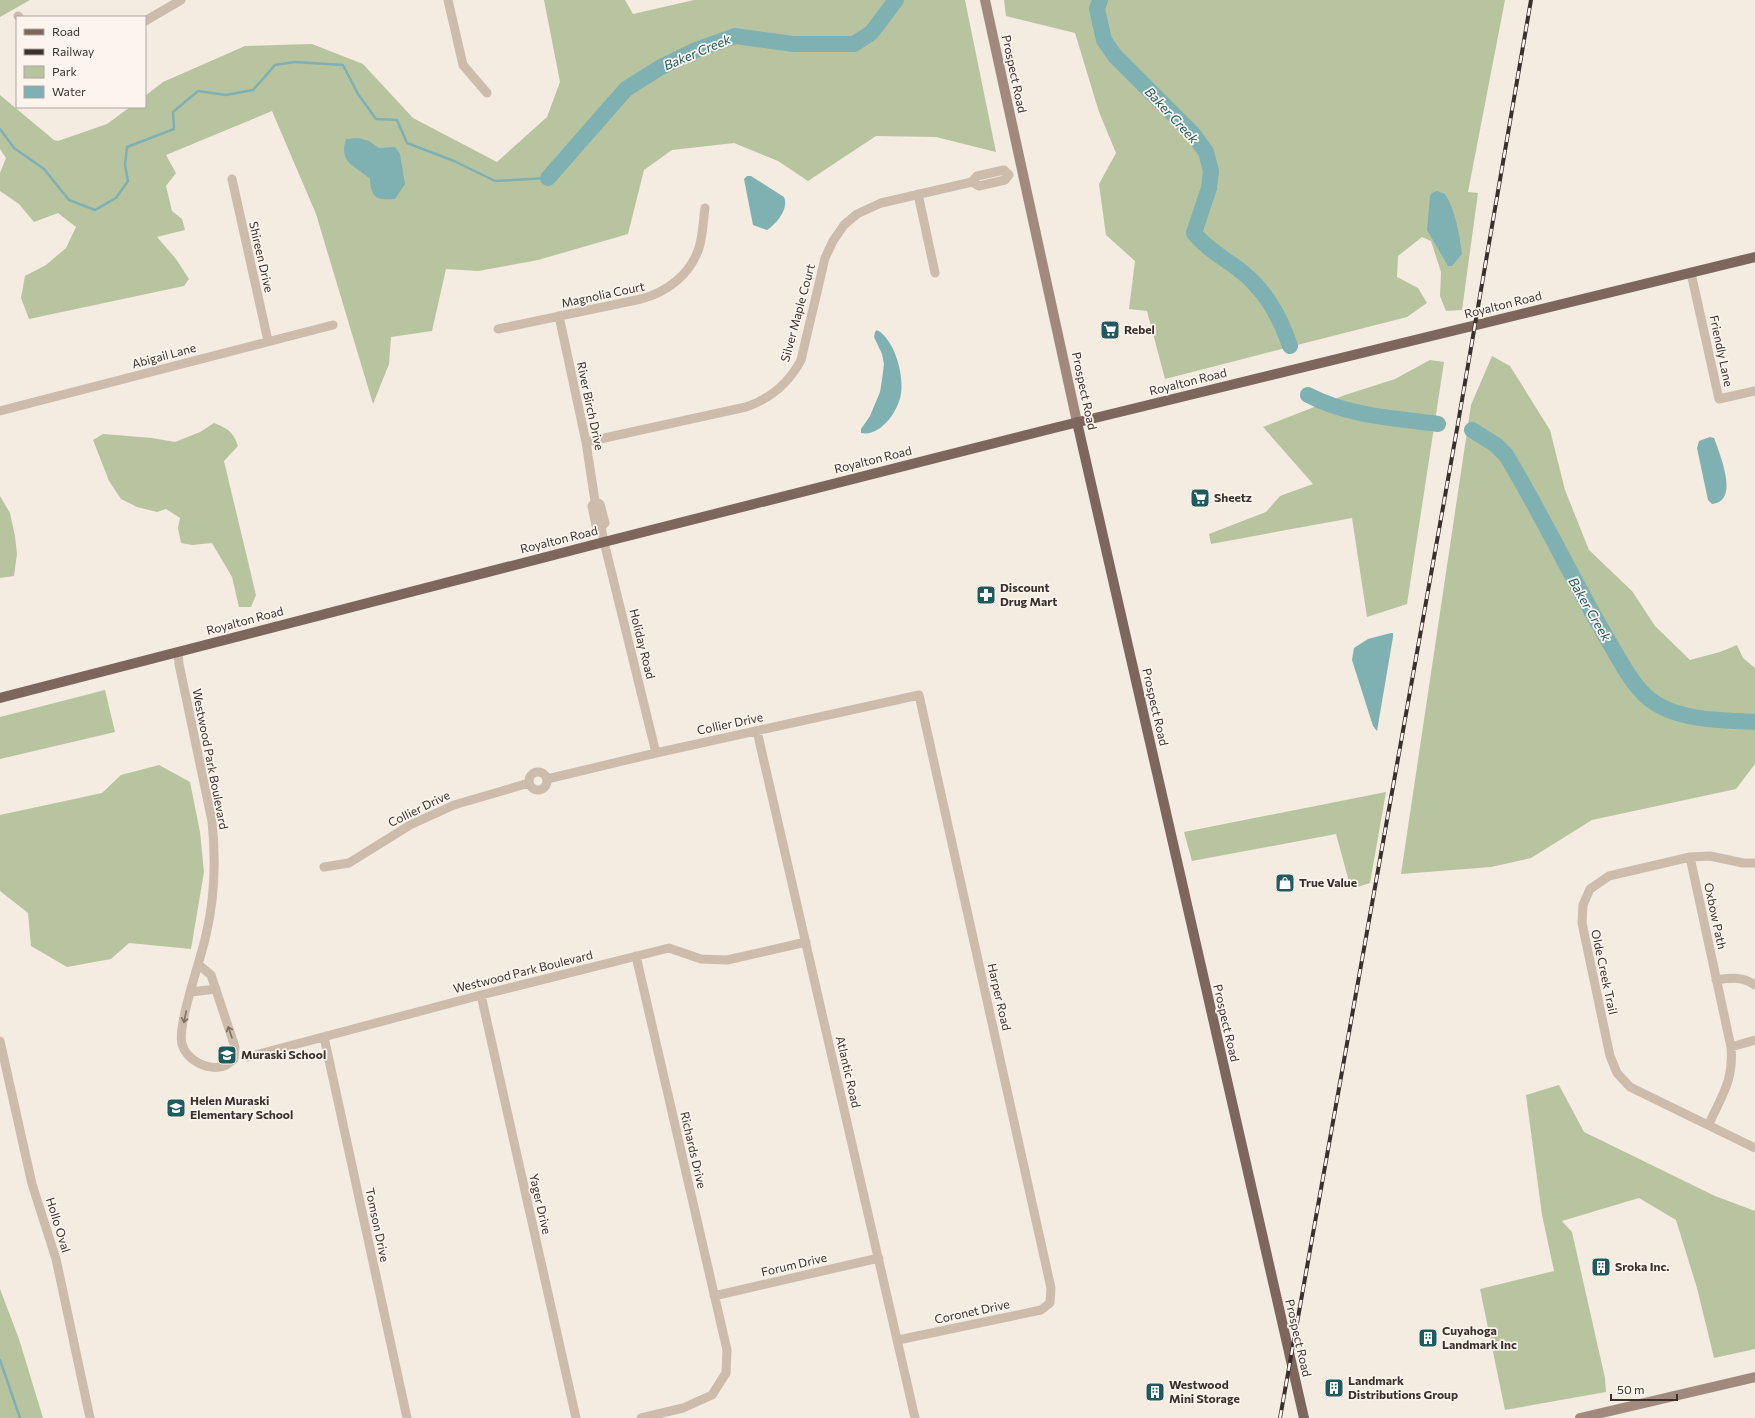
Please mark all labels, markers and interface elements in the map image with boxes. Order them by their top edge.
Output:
legend [16,16,146,108]
text: Road [52,24,80,38]
water label: Baker Creek [661,30,734,73]
street label: Prospect Road [1000,34,1030,114]
text: Railway [52,44,94,58]
text: Park [52,64,78,78]
text: Water [52,84,86,98]
water label: Baker Creek [1142,84,1203,147]
street label: Shireen Drive [247,220,277,294]
street label: Silver Maple Court [777,262,817,363]
street label: Magnolia Court [560,278,646,310]
street label: Royalton Road [1463,288,1543,320]
street label: Friendly Lane [1708,314,1736,388]
supermarket icon: Rebel [1099,319,1121,341]
place label: Rebel [1124,322,1155,336]
street label: Abigail Lane [130,340,197,370]
street label: Prospect Road [1070,351,1100,431]
street label: River Birch Drive [575,360,607,451]
street label: Royalton Road [1148,365,1228,397]
street label: Royalton Road [833,443,913,475]
supermarket icon: Sheetz [1189,487,1211,509]
place label: Sheetz [1214,490,1252,504]
street label: Royalton Road [519,523,599,555]
water label: Baker Creek [1565,574,1615,645]
place label: Discount Drug Mart [1000,580,1057,608]
pharmacy icon: Discount Drug Mart [975,584,997,606]
street label: Royalton Road [205,603,285,637]
street label: Holiday Road [627,607,658,680]
street label: Prospect Road [1140,667,1172,747]
street label: Westwood Park Boulevard [190,687,232,830]
street label: Collier Drive [696,709,764,737]
street label: Collier Drive [385,787,452,829]
shop icon: True Value [1274,872,1296,894]
place label: True Value [1299,875,1357,889]
street label: Oxbow Path [1702,881,1730,950]
street label: Olde Creek Trail [1589,928,1621,1016]
street label: Westwood Park Boulevard [452,947,594,995]
street label: Harper Road [985,962,1015,1032]
street label: Prospect Road [1211,983,1243,1063]
one-way arrow [181,1010,189,1023]
one-way arrow [226,1026,233,1039]
street label: Atlantic Road [834,1035,864,1109]
school or university icon: Muraski School [216,1044,238,1066]
place label: Muraski School [241,1047,326,1061]
place label: Helen Muraski Elementary School [190,1093,293,1121]
school or university icon: Helen Muraski Elementary School [165,1097,187,1119]
street label: Richards Drive [678,1110,710,1190]
street label: Yager Drive [527,1172,555,1235]
street label: Tomson Drive [363,1187,393,1263]
street label: Hollo Oval [44,1195,74,1254]
street label: Forum Drive [760,1250,828,1278]
building icon: Sroka Inc. [1590,1256,1612,1278]
place label: Sroka Inc. [1615,1259,1669,1273]
street label: Coronet Drive [933,1296,1011,1326]
street label: Prospect Road [1283,1298,1315,1378]
place label: Cuyahoga Landmark Inc [1442,1323,1517,1351]
building icon: Cuyahoga Landmark Inc [1417,1327,1439,1349]
place label: Landmark Distributions Group [1348,1373,1458,1401]
scale bar [1611,1376,1677,1402]
place label: Westwood Mini Storage [1169,1377,1240,1405]
building icon: Landmark Distributions Group [1323,1377,1345,1399]
building icon: Westwood Mini Storage [1144,1381,1166,1403]
text: 50 m [1617,1382,1645,1396]

